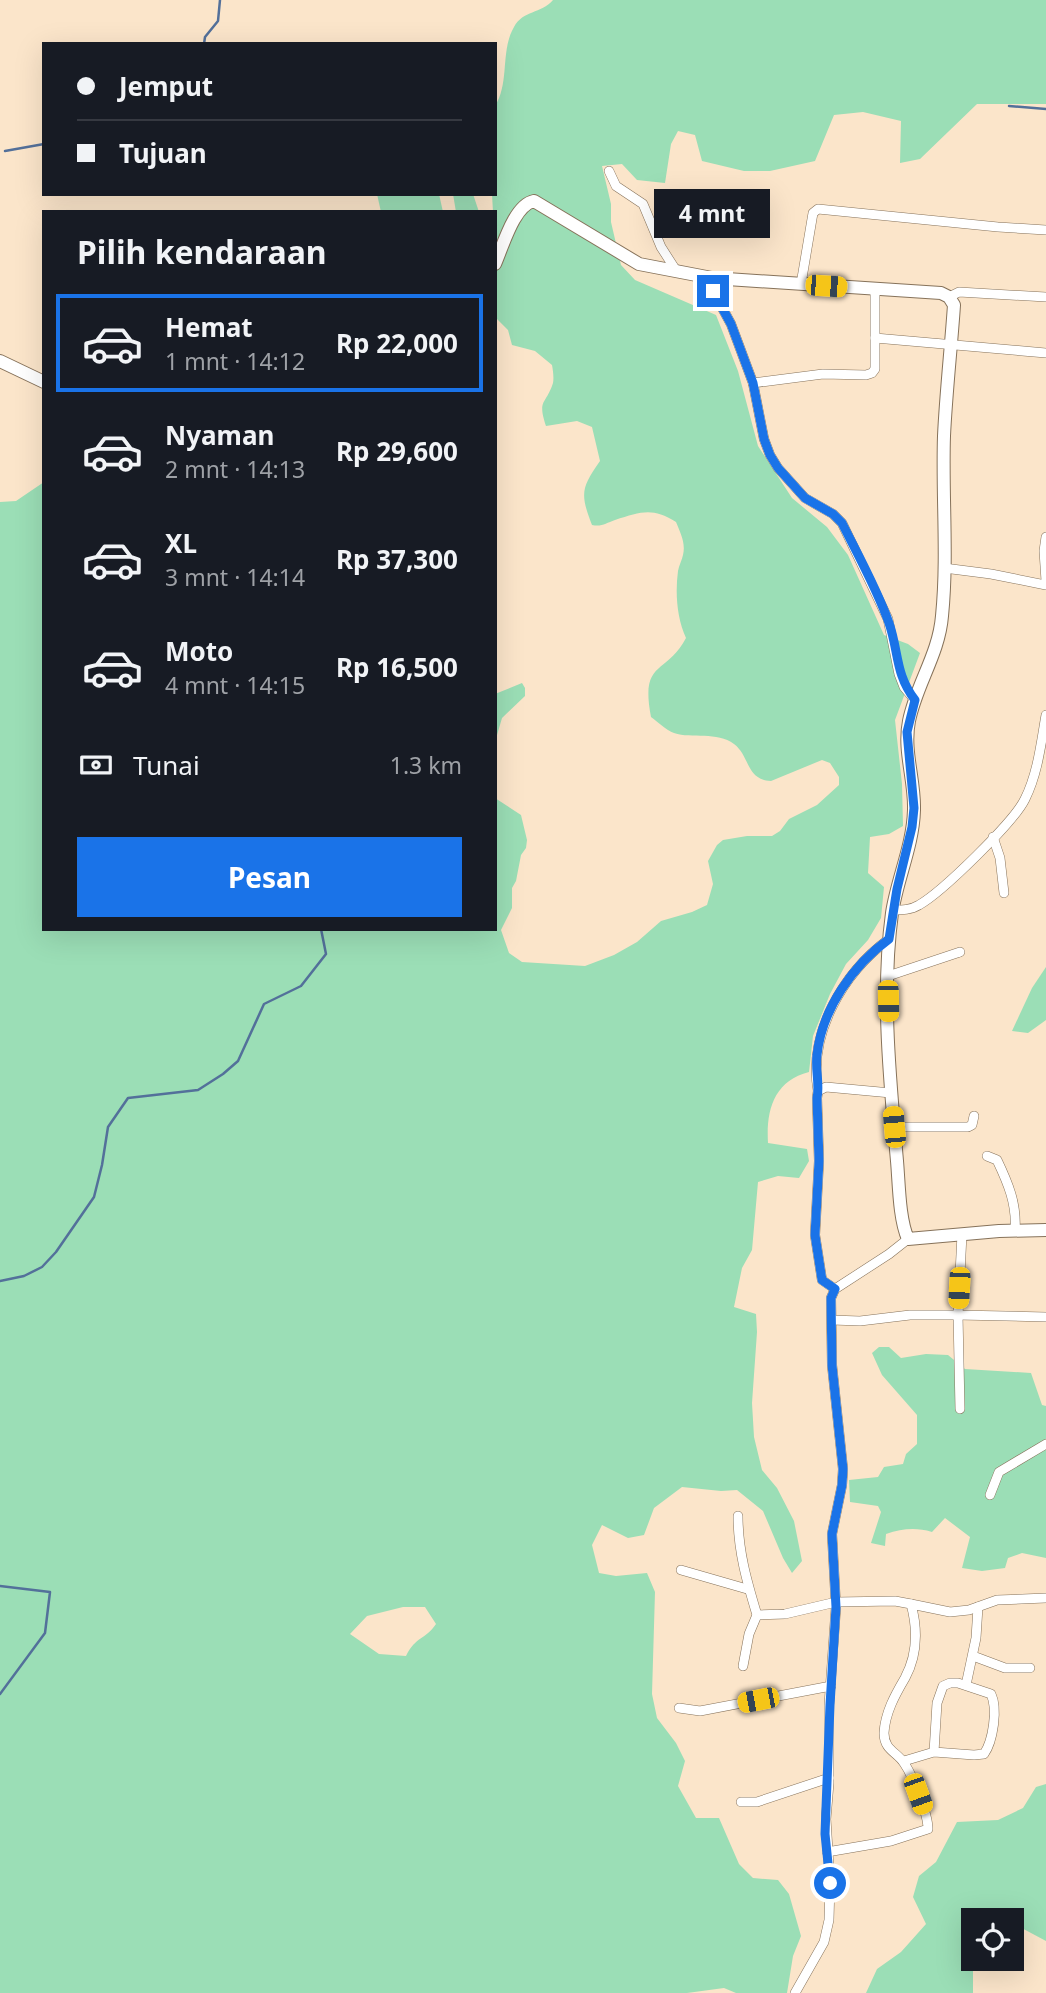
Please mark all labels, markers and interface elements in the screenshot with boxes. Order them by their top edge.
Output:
text: Jemput [119,68,213,104]
text: Tujuan [119,135,207,171]
callout: 4 mnt [655,190,771,238]
text: 4 mnt [679,197,745,229]
text: Pilih kendaraan [77,230,327,273]
car [805,274,848,298]
route end [697,275,729,307]
text: Hemat [165,309,253,345]
icon: car [81,312,144,375]
text: Rp 22,000 [336,325,458,361]
text: 1 mnt · 14:12 [165,345,305,377]
text: Nyaman [165,417,274,453]
icon: car [81,420,144,483]
text: Rp 29,600 [336,433,458,469]
text: 2 mnt · 14:13 [165,453,305,485]
text: XL [165,525,197,561]
icon: car [81,528,144,591]
text: Rp 37,300 [336,541,458,577]
text: 3 mnt · 14:14 [165,561,305,593]
text: Moto [165,633,233,669]
icon: car [81,636,144,699]
text: Rp 16,500 [336,649,458,685]
text: 4 mnt · 14:15 [165,669,305,701]
icon: cash [77,746,115,784]
text: Tunai [133,747,200,783]
text: 1.3 km [390,749,462,781]
button: Pesan [77,837,462,917]
car [878,980,899,1022]
car [882,1105,907,1149]
car [948,1266,971,1310]
car [736,1686,781,1714]
car [901,1771,936,1817]
route start [814,1867,846,1899]
map controls [961,1908,1024,1971]
button: locate [961,1908,1024,1971]

